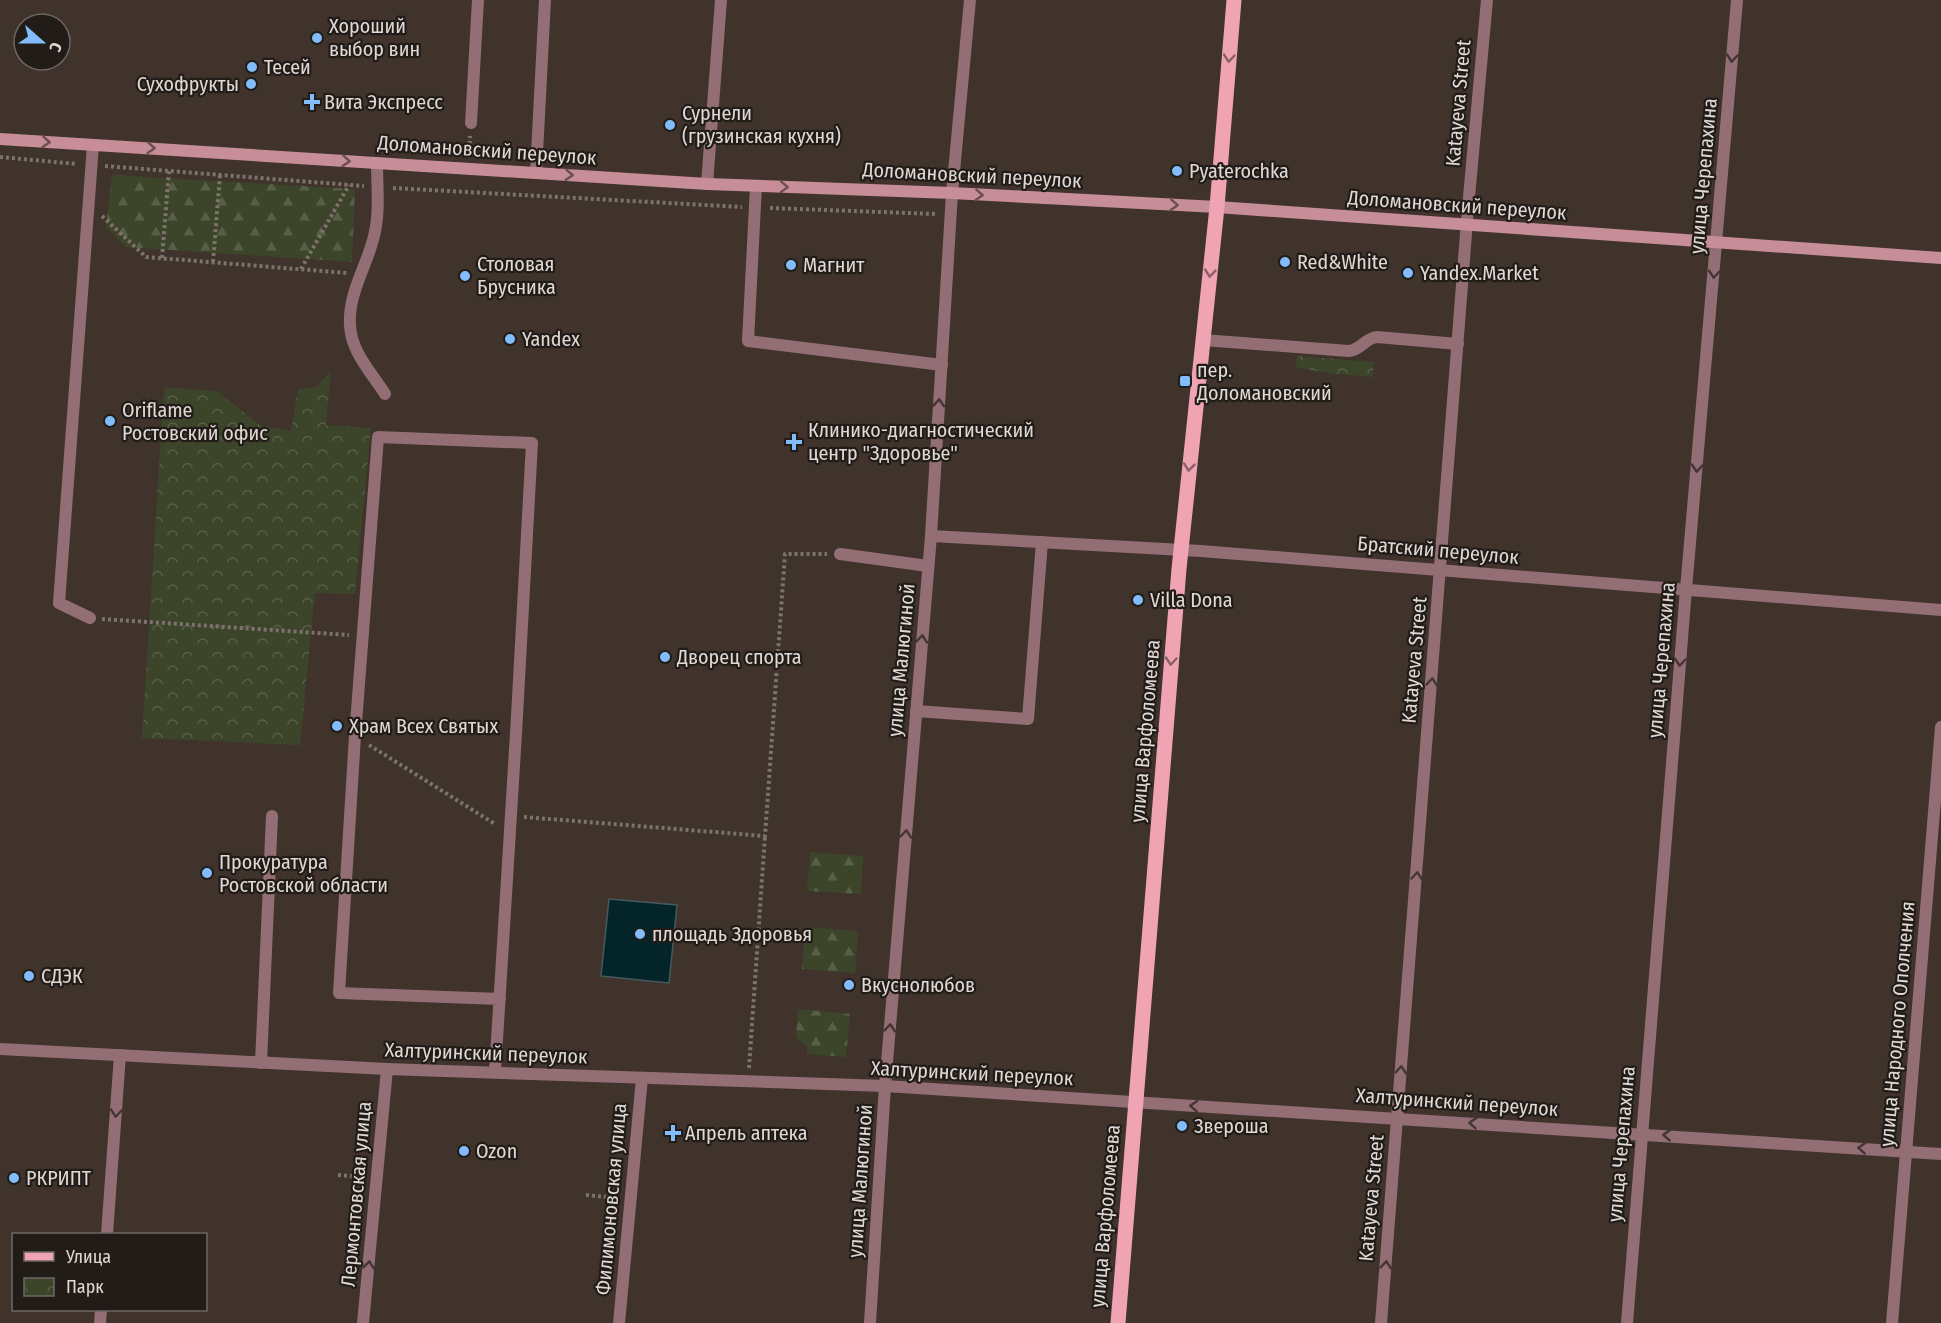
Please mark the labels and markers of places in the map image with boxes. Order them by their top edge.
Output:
place label: Хороший выбор вин [329,14,420,61]
marker: Хороший выбор вин [310,31,324,45]
place label: Тесей [264,55,311,79]
marker: Тесей [245,60,259,74]
place label: Сухофрукты [137,72,239,96]
marker: Сухофрукты [244,77,258,91]
place label: Вита Экспресс [324,90,443,114]
marker: Вита Экспресс [305,95,319,109]
place label: Сурнели (грузинская кухня) [682,101,841,148]
marker: Сурнели (грузинская кухня) [663,118,677,132]
place label: Pyaterochka [1189,159,1289,183]
marker: Pyaterochka [1170,164,1184,178]
place label: Red&White [1297,250,1388,274]
place label: Столовая Брусника [477,252,556,299]
place label: Магнит [803,253,865,277]
marker: Red&White [1278,255,1292,269]
marker: Магнит [784,258,798,272]
place label: Yandex.Market [1420,261,1539,285]
marker: Yandex.Market [1401,266,1415,280]
marker: Столовая Брусника [458,269,472,283]
place label: Yandex [522,327,580,351]
marker: Yandex [503,332,517,346]
place label: пер. Доломановский [1196,358,1332,405]
marker: пер. Доломановский [1178,374,1192,388]
place label: Oriflame Ростовский офис [122,398,268,445]
marker: Oriflame Ростовский офис [103,414,117,428]
place label: Клинико-диагностический центр "Здоровье" [808,418,1034,465]
marker: Клинико-диагностический центр "Здоровье" [785,433,803,451]
place label: Villa Dona [1150,588,1233,612]
marker: Villa Dona [1131,593,1145,607]
place label: Дворец спорта [676,645,802,669]
marker: Дворец спорта [658,650,672,664]
place label: Храм Всех Святых [349,714,498,738]
marker: Храм Всех Святых [330,719,344,733]
place label: Прокуратура Ростовской области [219,850,388,897]
marker: Прокуратура Ростовской области [200,866,214,880]
place label: площадь Здоровья [652,922,812,946]
marker: площадь Здоровья [633,927,647,941]
place label: СДЭК [41,964,83,988]
marker: СДЭК [22,969,36,983]
place label: Вкуснолюбов [861,973,975,997]
marker: Вкуснолюбов [842,978,856,992]
place label: Звероша [1194,1114,1269,1138]
marker: Звероша [1175,1119,1189,1133]
place label: Апрель аптека [685,1121,807,1145]
marker: Апрель аптека [666,1126,680,1140]
place label: Ozon [476,1139,517,1163]
marker: Ozon [457,1144,471,1158]
place label: РКРИПТ [26,1166,92,1190]
marker: РКРИПТ [7,1171,21,1185]

